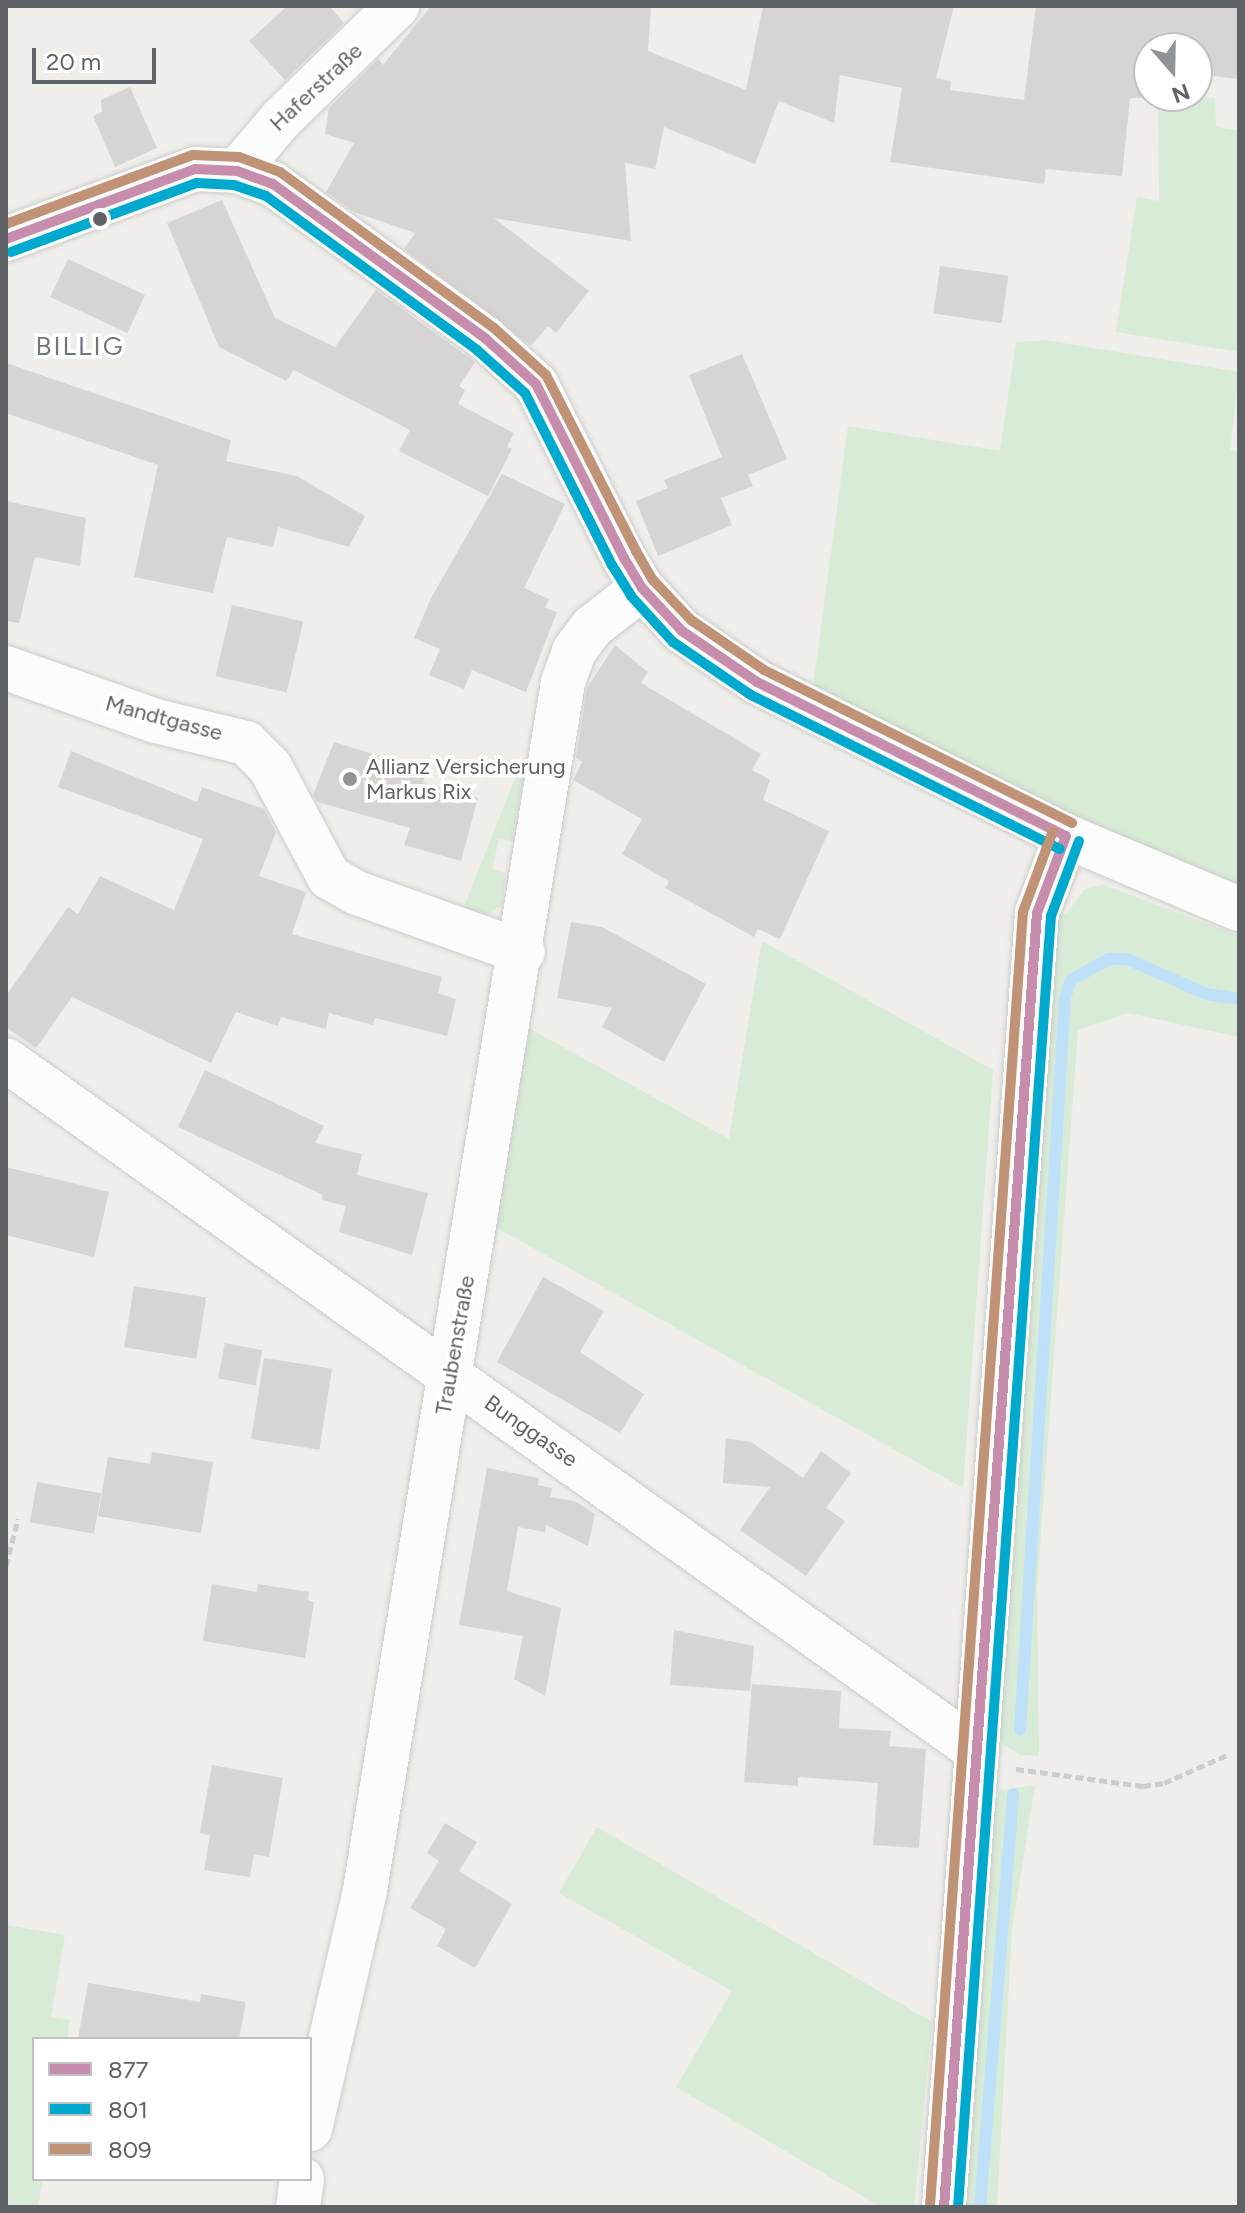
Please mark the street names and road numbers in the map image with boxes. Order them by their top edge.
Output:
street label: Haferstraße [264,37,368,137]
street label: Mandtgasse [103,690,225,746]
street label: Traubenstraße [430,1273,480,1417]
street label: Bunggasse [479,1389,583,1473]

